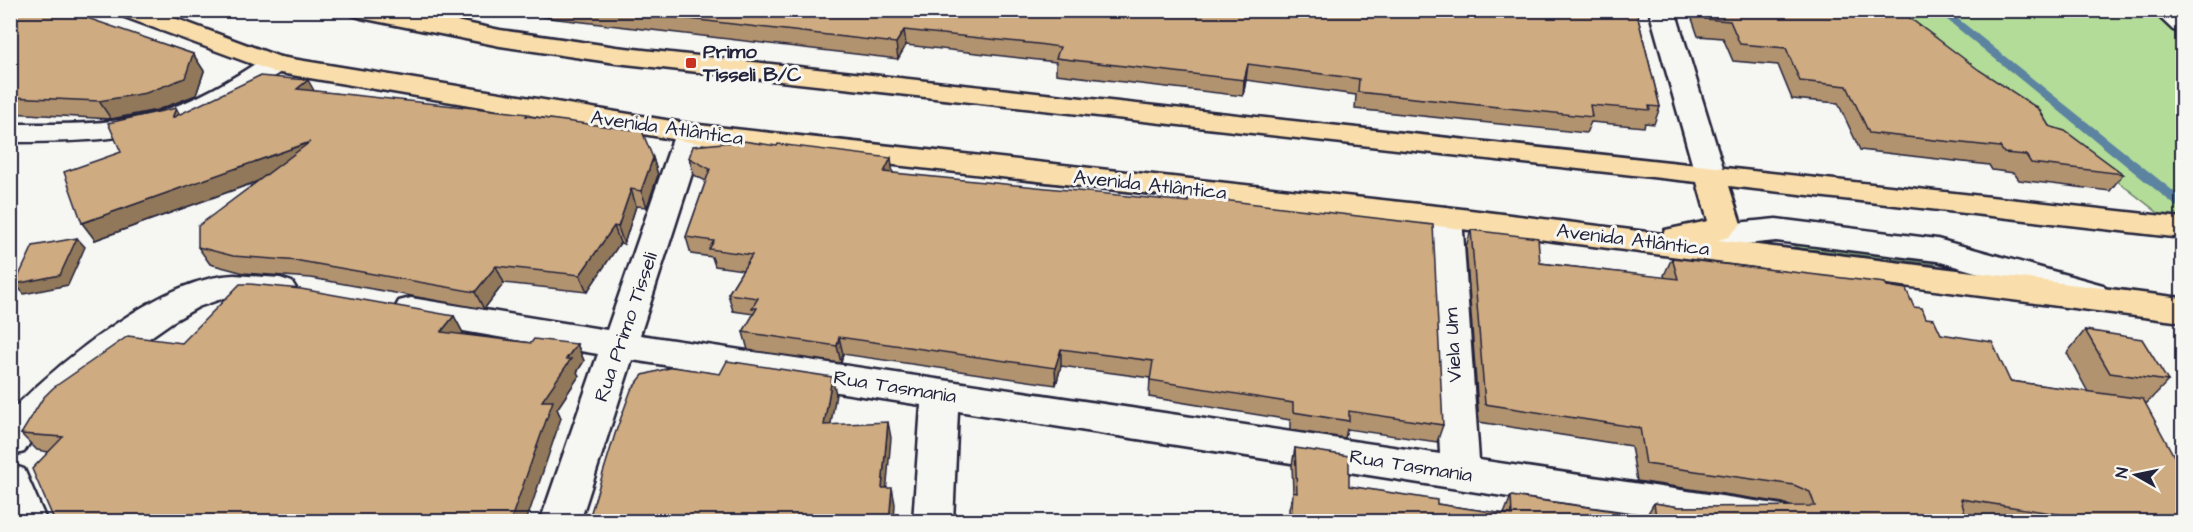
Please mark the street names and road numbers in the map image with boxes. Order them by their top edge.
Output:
street label: Avenida Atlântica [589,103,745,153]
street label: Avenida Atlântica [1072,163,1228,207]
street label: Avenida Atlântica [1555,217,1711,263]
street label: Rua Primo Tisseli [587,248,665,406]
street label: Viela Um [1437,307,1469,383]
street label: Rua Tasmania [831,363,959,411]
street label: Rua Tasmania [1347,442,1475,490]

